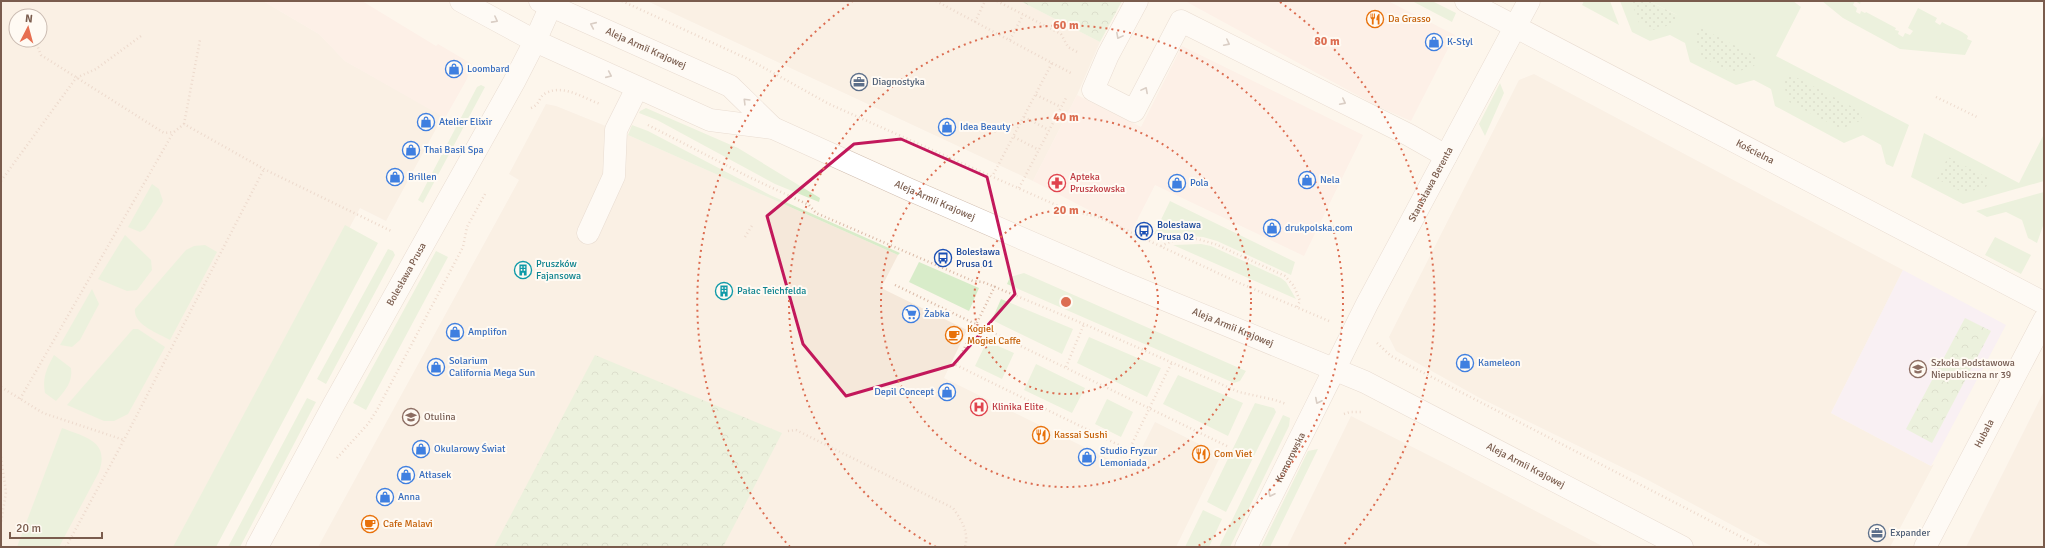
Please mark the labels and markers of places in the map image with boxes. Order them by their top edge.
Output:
restaurant icon: Da Grasso [1365,9,1385,29]
place label: Da Grasso [1388,13,1431,25]
shop icon: K-Styl [1424,32,1444,52]
place label: K-Styl [1447,36,1473,48]
shop icon: Loombard [444,59,464,79]
place label: Loombard [467,63,510,75]
office icon: Diagnostyka [849,72,869,92]
place label: Diagnostyka [872,76,925,88]
shop icon: Atelier Elixir [416,112,436,132]
place label: Atelier Elixir [439,116,492,128]
shop icon: Idea Beauty [937,117,957,137]
place label: Idea Beauty [960,121,1011,133]
shop icon: Thai Basil Spa [401,140,421,160]
place label: Thai Basil Spa [424,144,484,156]
shop icon: Brillen [385,167,405,187]
shop icon: Nela [1297,170,1317,190]
place label: Brillen [408,171,437,183]
place label: Apteka Pruszkowska [1070,171,1125,195]
pharmacy icon: Apteka Pruszkowska [1047,173,1067,193]
shop icon: Pola [1167,173,1187,193]
place label: Nela [1320,174,1340,186]
place label: Pola [1190,177,1209,189]
shop icon: drukpolska.com [1262,218,1282,238]
place label: Bolesława Prusa 02 [1157,219,1201,243]
bus stop icon: Bolesława Prusa 02 [1134,221,1154,241]
place label: drukpolska.com [1285,222,1353,234]
place label: Bolesława Prusa 01 [956,246,1000,270]
bus stop icon: Bolesława Prusa 01 [933,248,953,268]
place label: Pruszków Fajansowa [536,258,581,282]
building icon: Pruszków Fajansowa [513,260,533,280]
building icon: Pałac Teichfelda [714,281,734,301]
place label: Pałac Teichfelda [737,285,806,297]
centre of rings [1059,295,1073,309]
supermarket icon: Żabka [901,304,921,324]
place label: Żabka [924,308,950,320]
shop icon: Amplifon [445,322,465,342]
place label: Kogiel Mogiel Caffe [967,323,1021,347]
cafe icon: Kogiel Mogiel Caffe [944,325,964,345]
place label: Amplifon [468,326,507,338]
shop icon: Kameleon [1455,353,1475,373]
place label: Solarium California Mega Sun [449,355,535,379]
shop icon: Solarium California Mega Sun [426,357,446,377]
place label: Kameleon [1478,357,1521,369]
place label: Szkoła Podstawowa Niepubliczna nr 39 [1931,357,2015,381]
school or university icon: Szkoła Podstawowa Niepubliczna nr 39 [1908,359,1928,379]
shop icon: Depil Concept [937,382,957,402]
place label: Depil Concept [874,386,934,398]
hospital icon: Klinika Elite [969,397,989,417]
place label: Klinika Elite [992,401,1044,413]
school or university icon: Otulina [401,407,421,427]
place label: Otulina [424,411,456,423]
restaurant icon: Kassai Sushi [1031,425,1051,445]
place label: Kassai Sushi [1054,429,1107,441]
shop icon: Okularowy Świat [411,439,431,459]
place label: Okularowy Świat [434,442,506,455]
restaurant icon: Com Viet [1191,444,1211,464]
place label: Studio Fryzur Lemoniada [1100,445,1157,469]
shop icon: Studio Fryzur Lemoniada [1077,447,1097,467]
place label: Com Viet [1214,448,1253,460]
shop icon: Atłasek [396,465,416,485]
place label: Atłasek [419,469,451,481]
shop icon: Anna [375,487,395,507]
place label: Anna [398,491,420,503]
cafe icon: Cafe Malavi [360,514,380,534]
place label: Cafe Malavi [383,518,433,530]
office icon: Expander [1867,523,1887,543]
place label: Expander [1890,527,1930,539]

